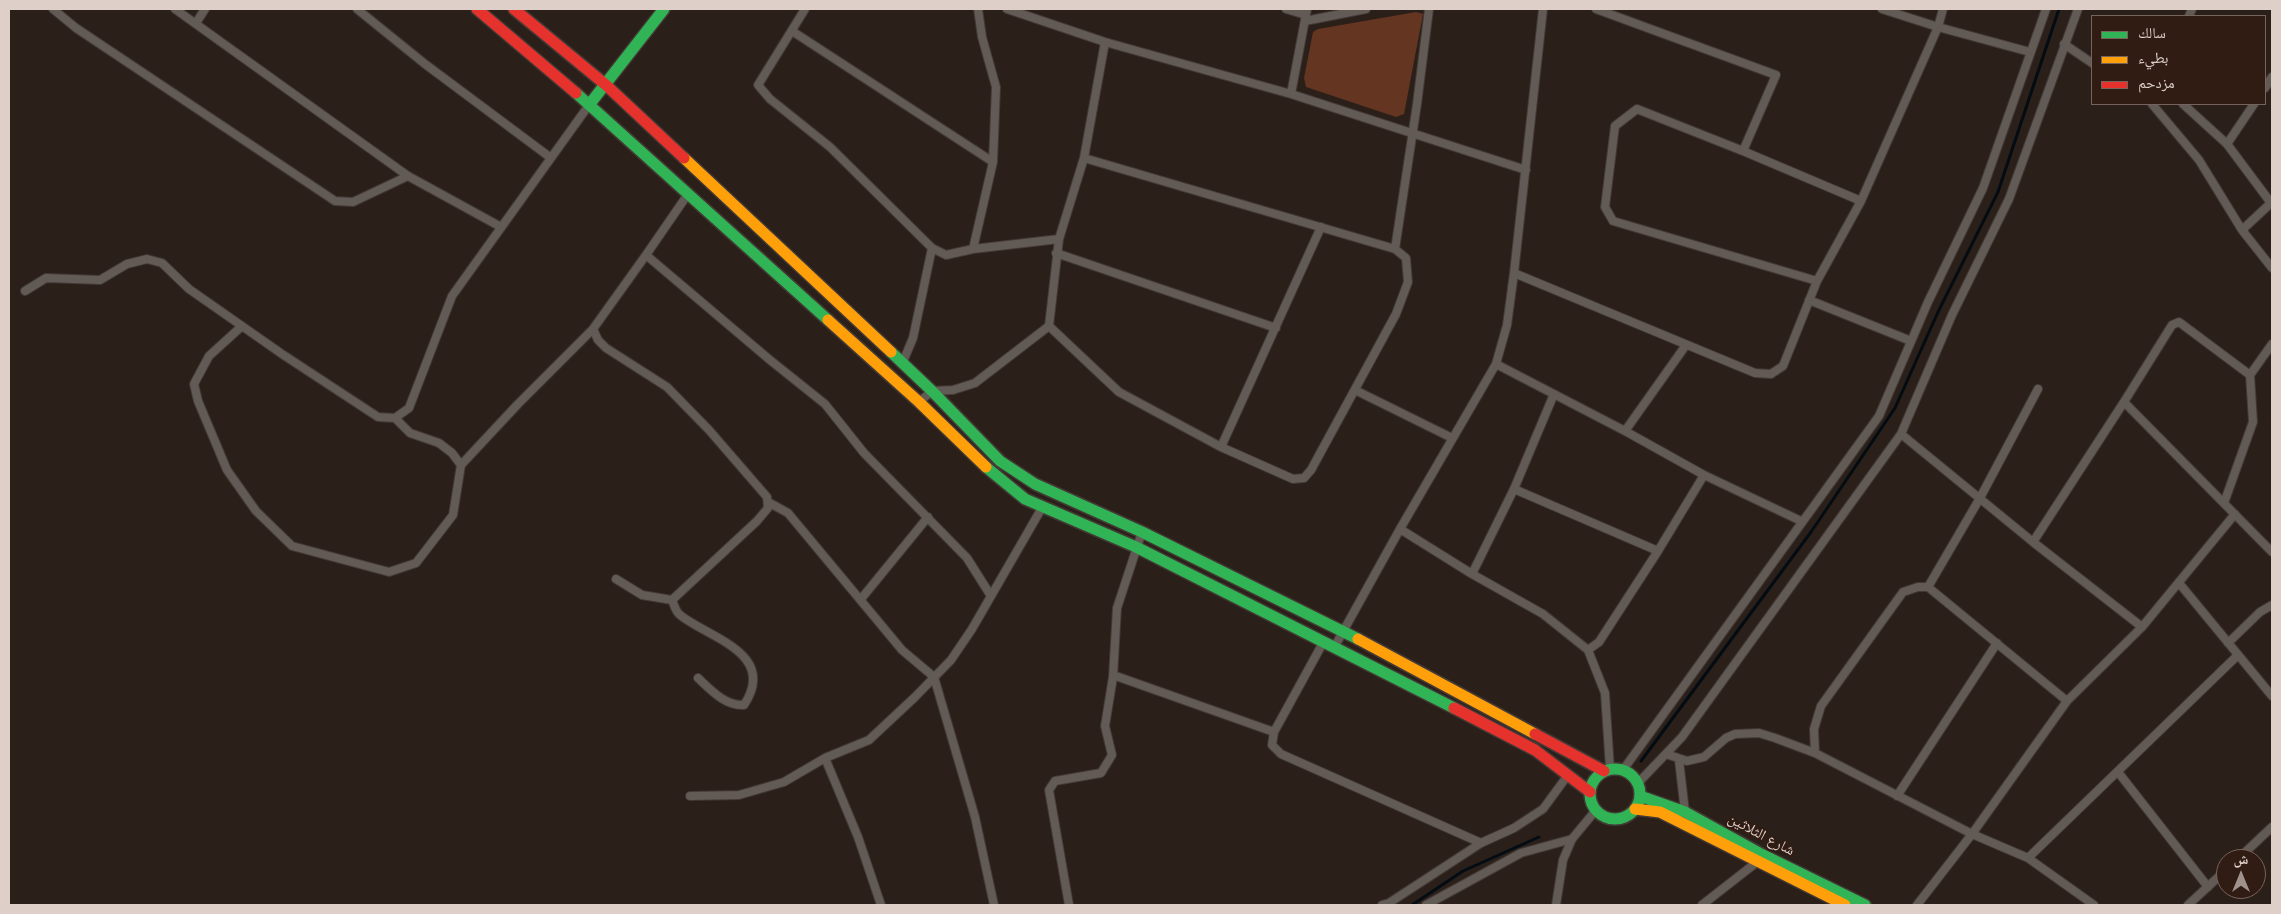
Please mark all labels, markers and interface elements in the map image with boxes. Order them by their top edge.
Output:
legend [2091,15,2266,105]
text: سالك [2138,24,2166,42]
text: بطيء [2138,49,2168,67]
text: مزدحم [2138,74,2175,92]
street label: شارع الثلاثين [1725,810,1797,860]
north arrow [2216,849,2266,899]
text: ش [2234,851,2248,868]

